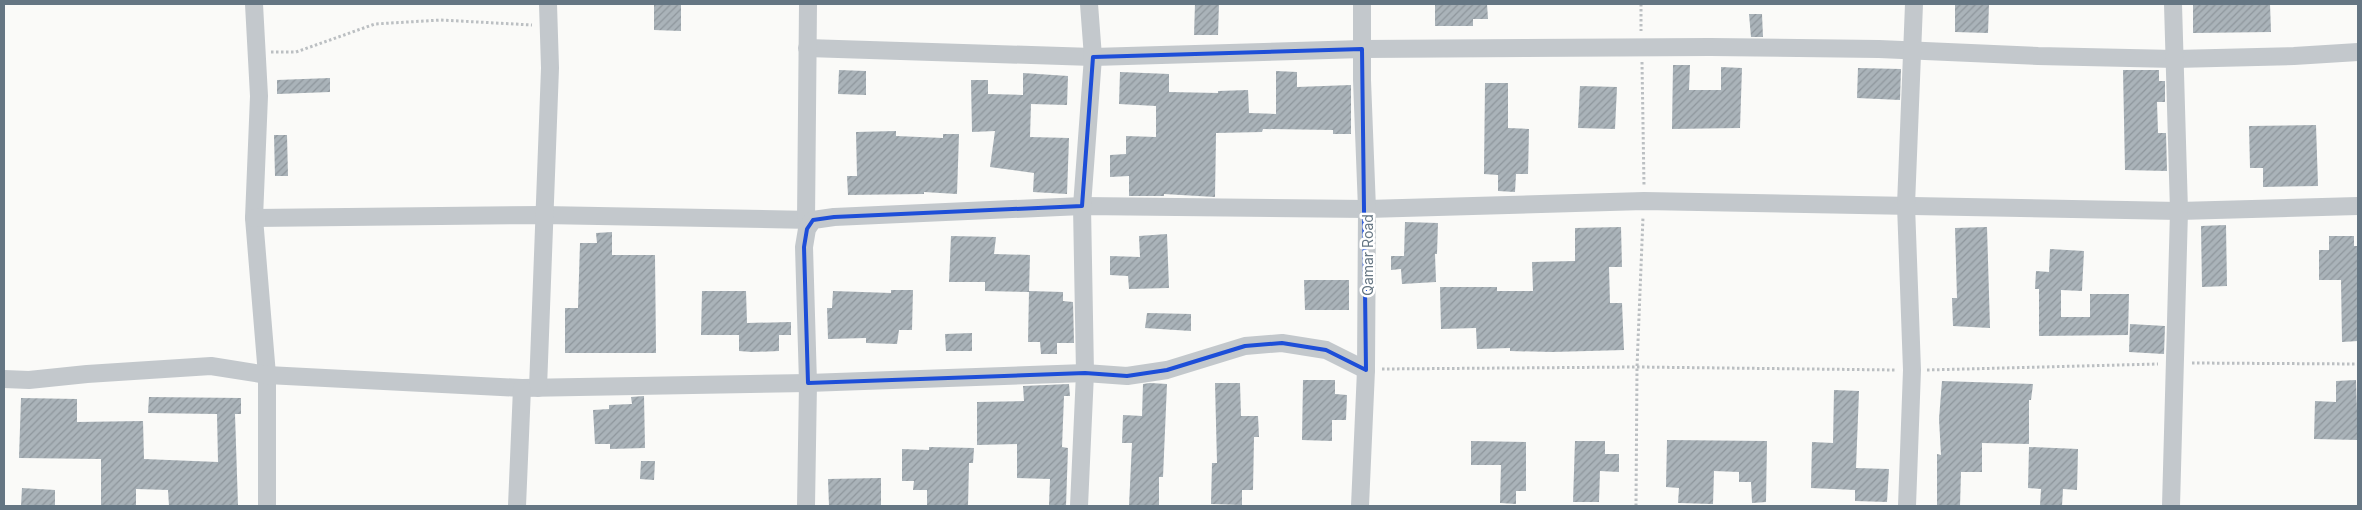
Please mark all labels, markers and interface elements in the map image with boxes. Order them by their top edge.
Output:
street label: Qamar Road [1359,214,1376,296]

